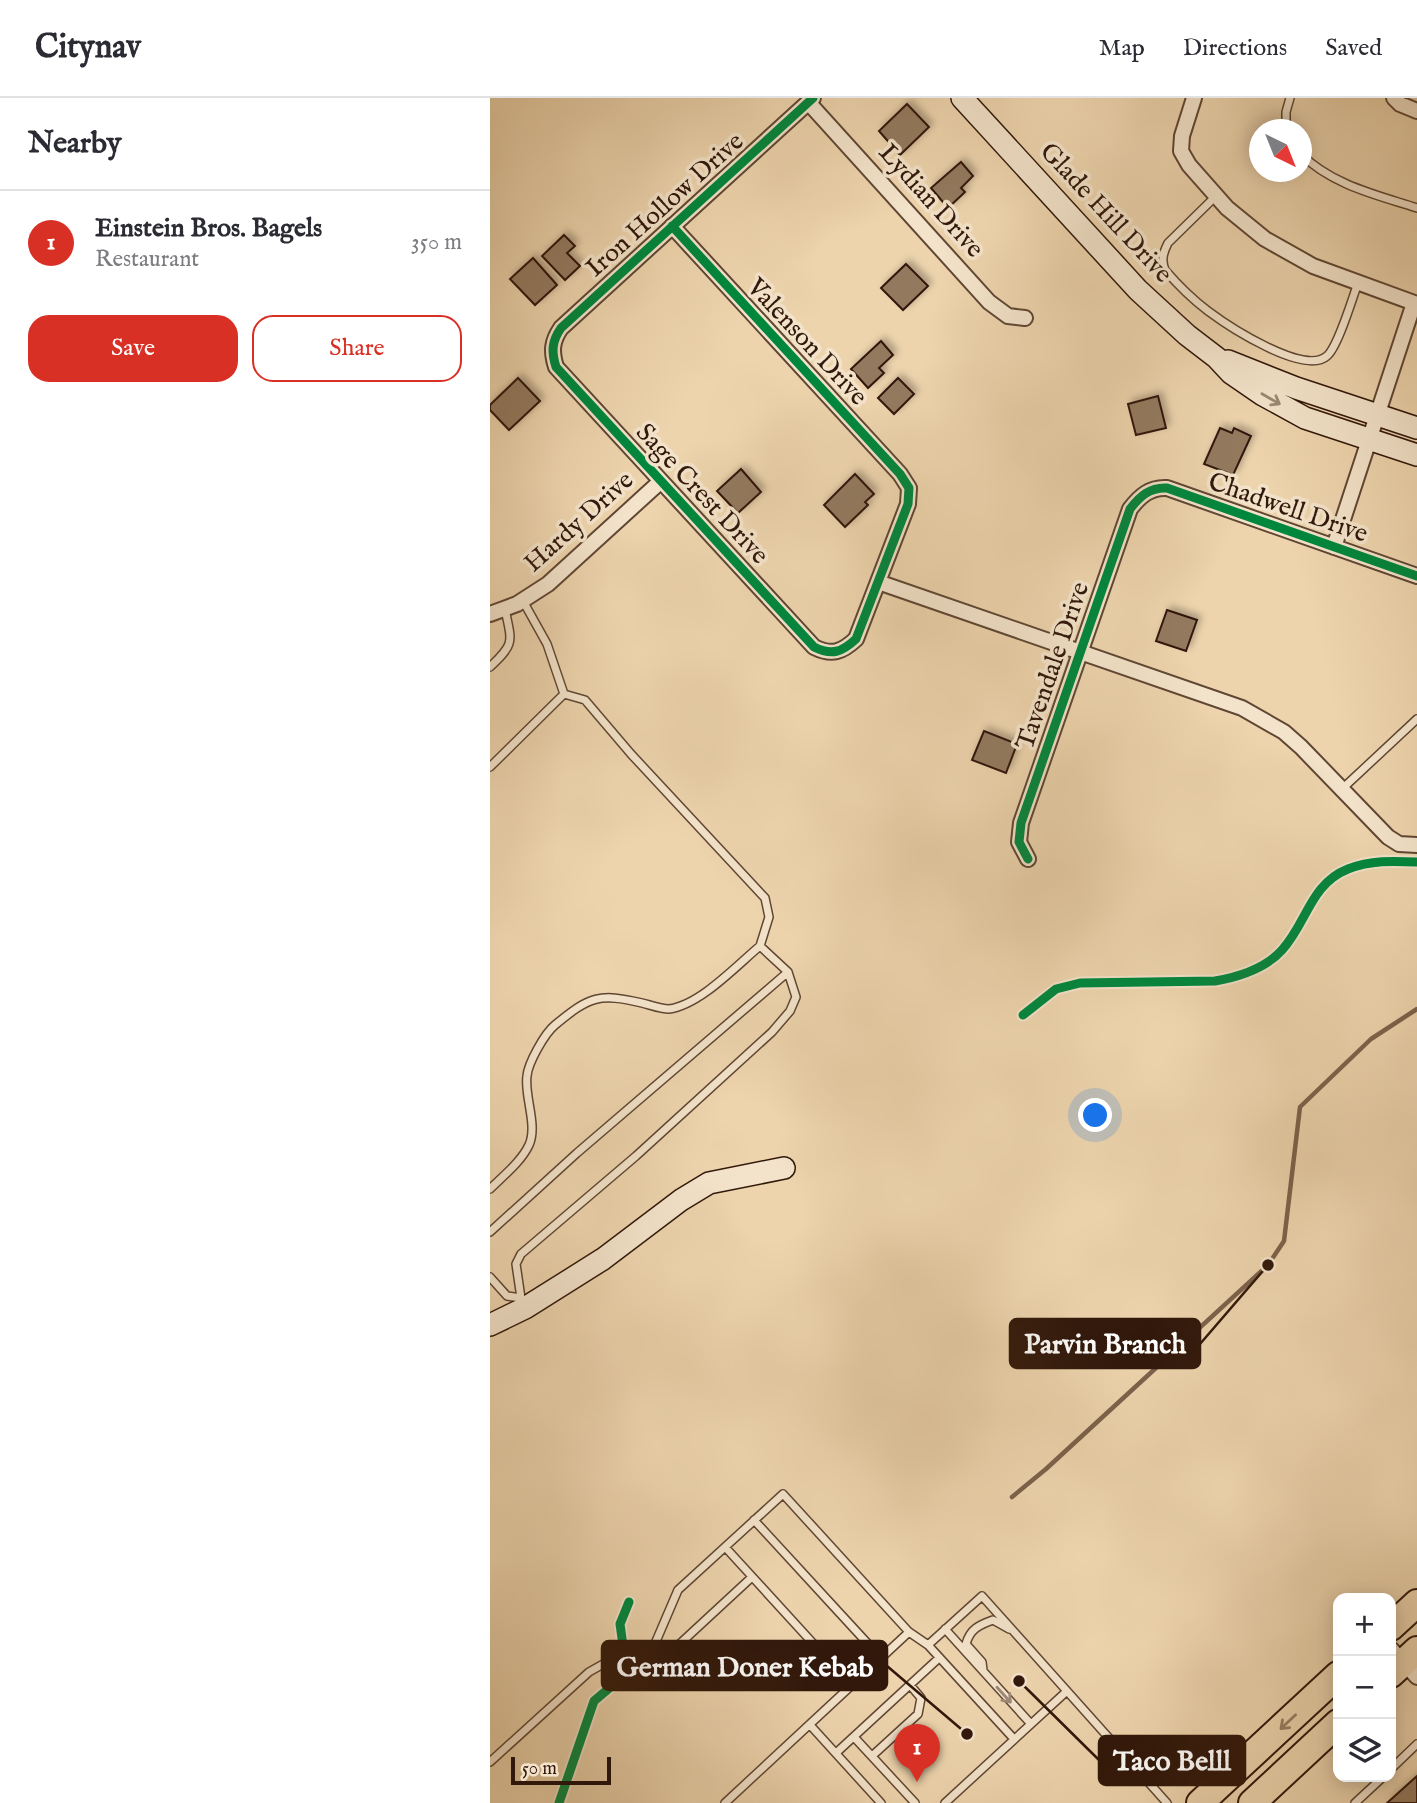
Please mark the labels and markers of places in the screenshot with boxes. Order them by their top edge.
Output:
callout: Parvin Branch [1010,1319,1200,1368]
callout: German Doner Kebab [602,1641,887,1690]
pin: 1 [894,1724,940,1782]
callout: Taco Belll [1099,1736,1245,1785]

